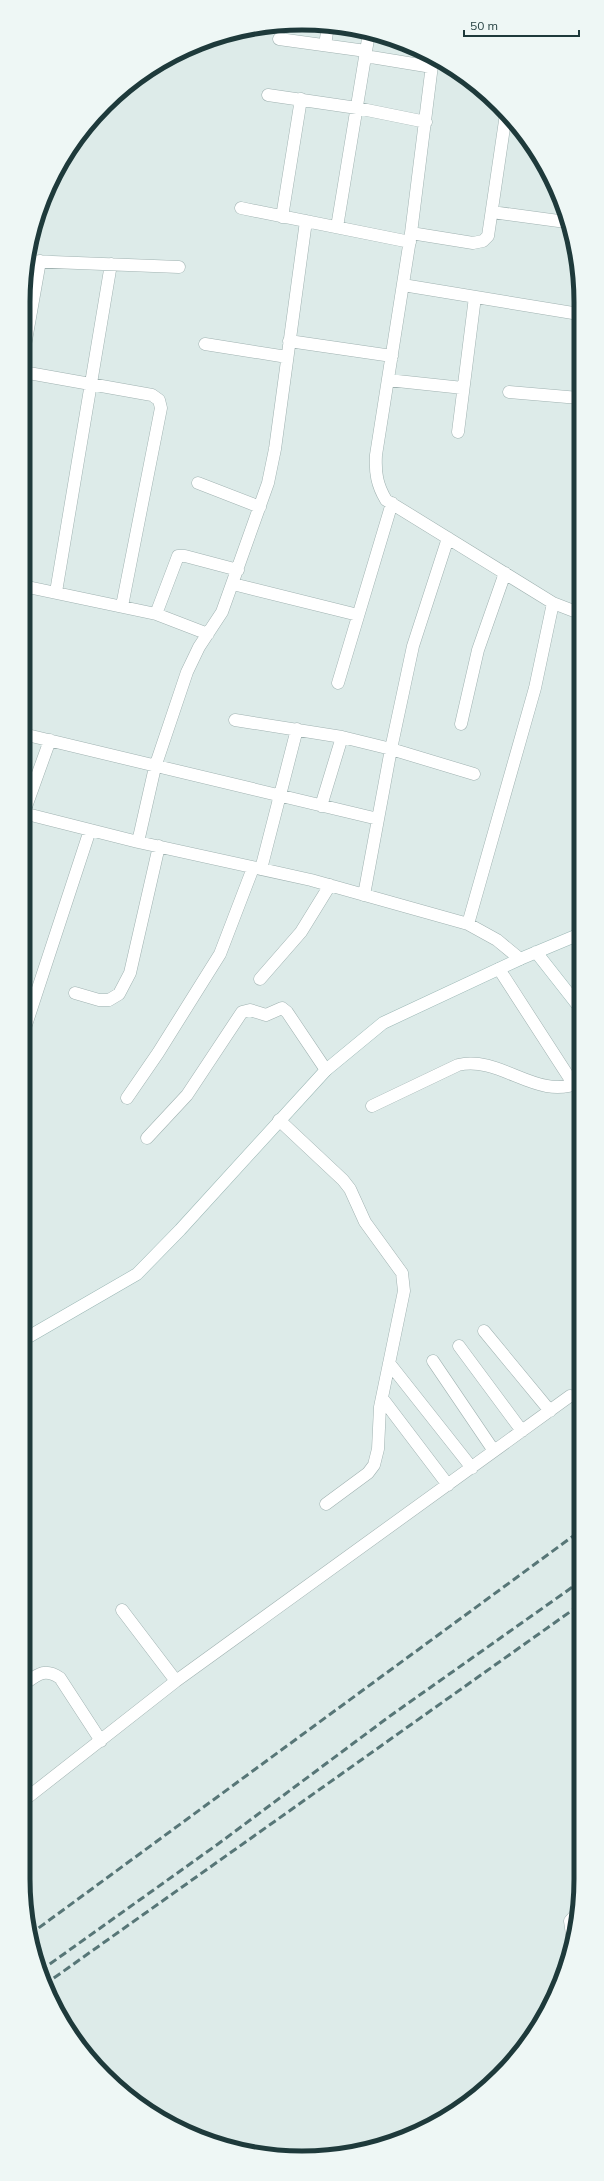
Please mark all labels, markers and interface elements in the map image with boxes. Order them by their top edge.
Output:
scale bar [464,12,579,38]
text: 50 m [470,18,498,33]

